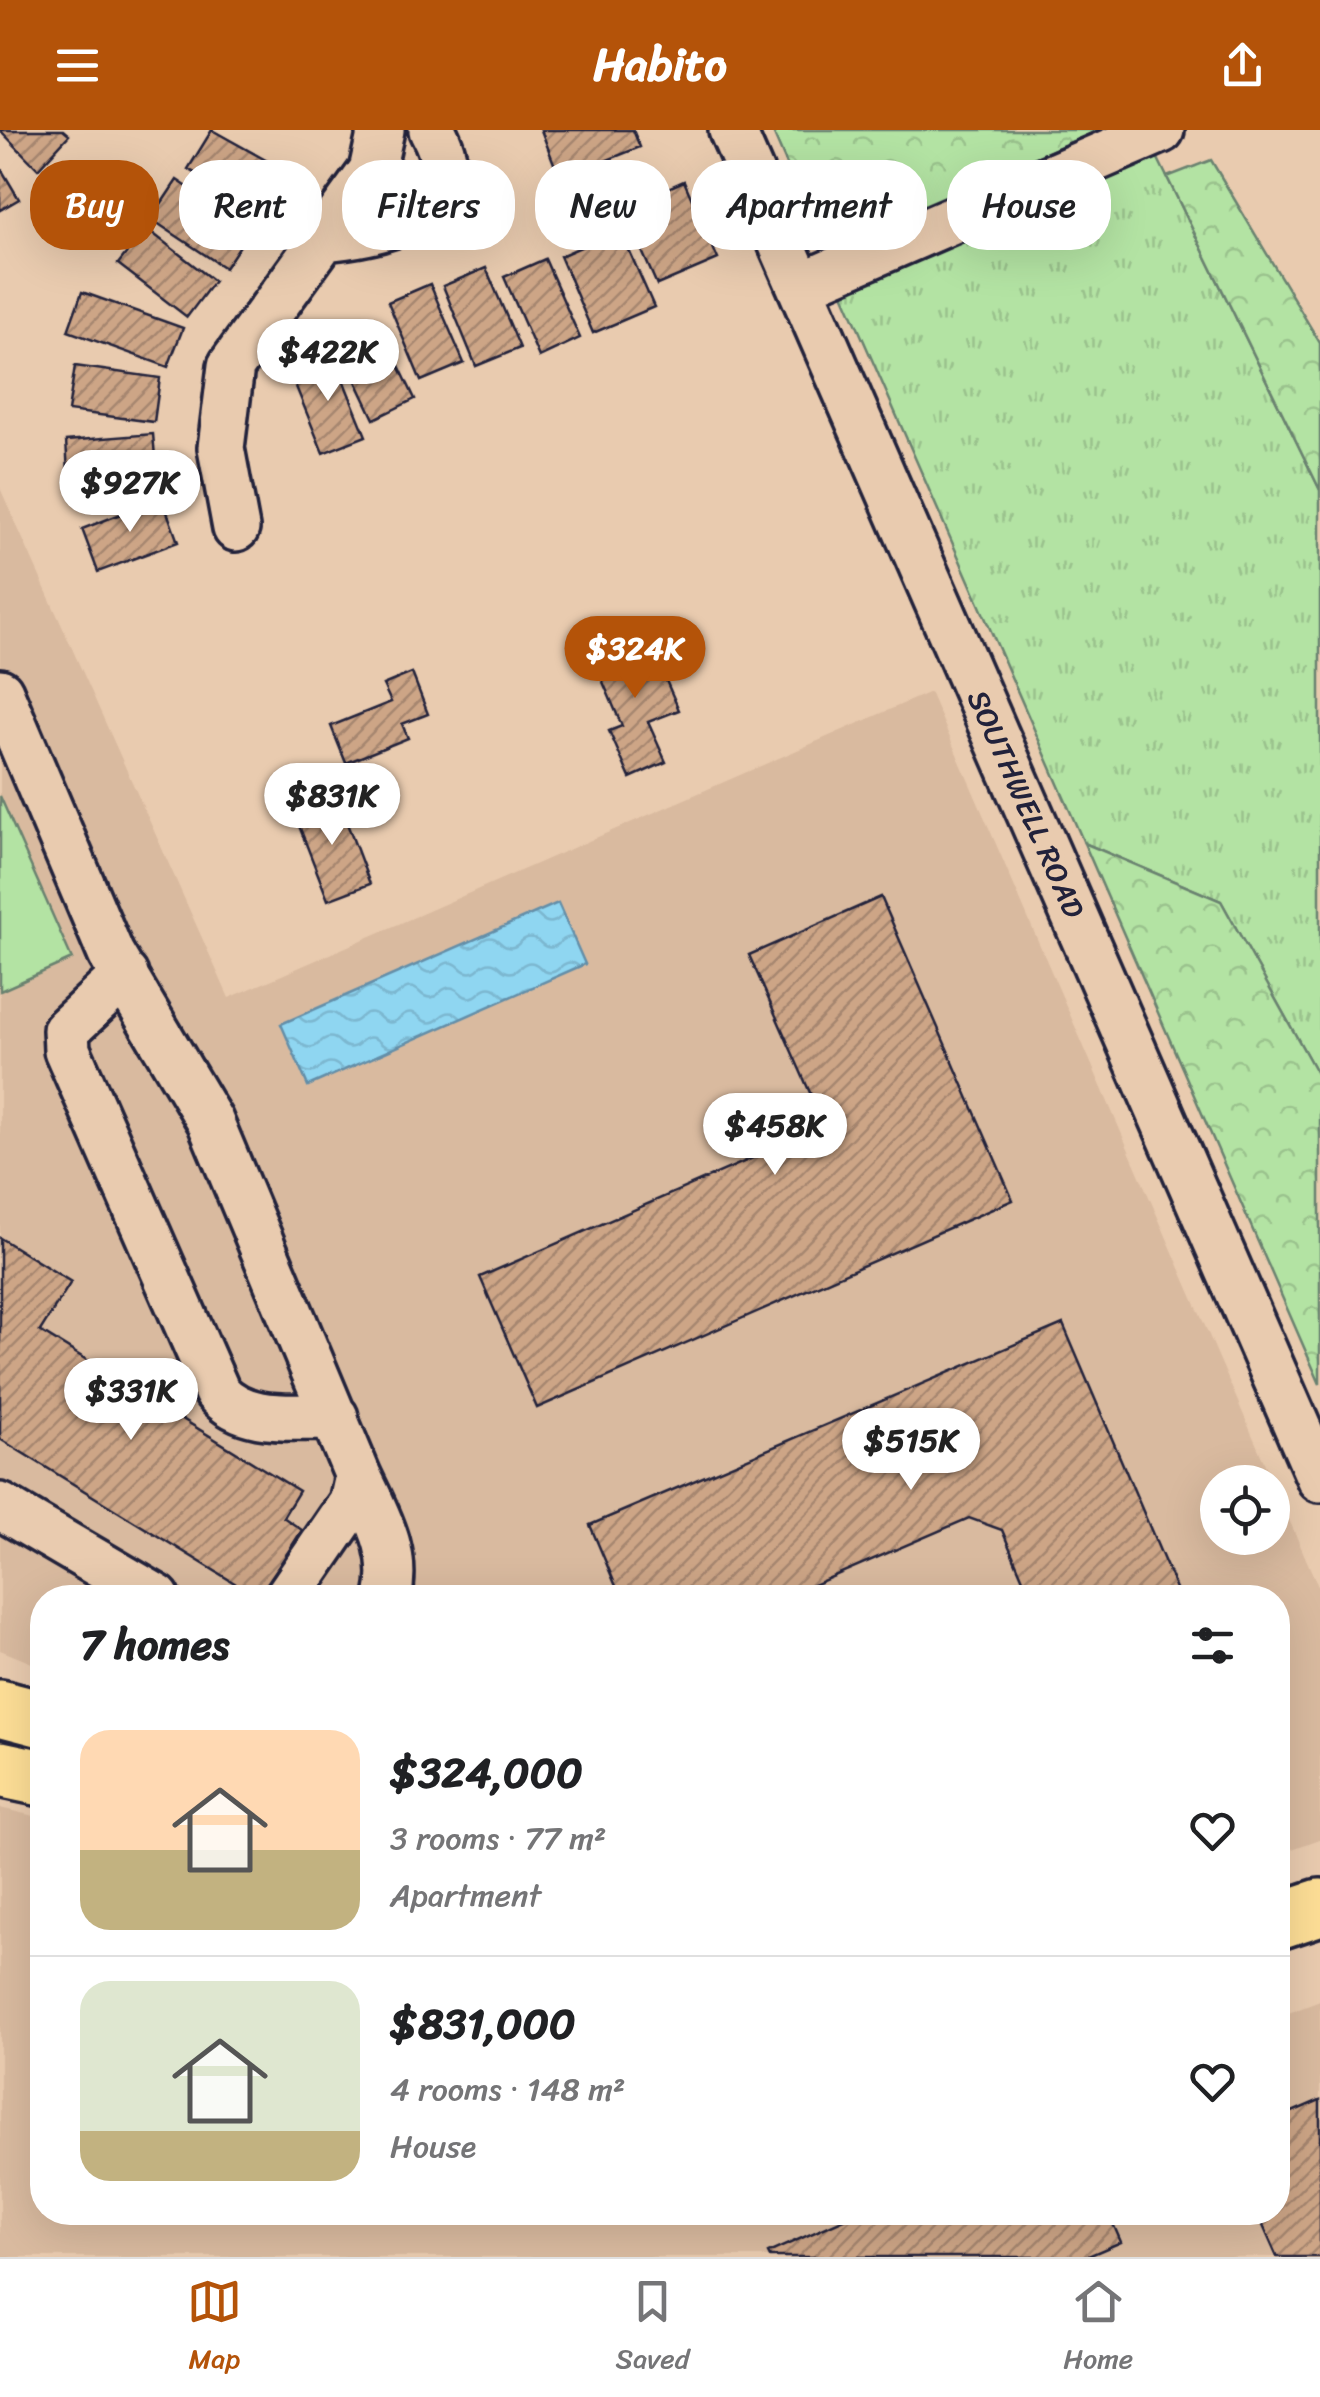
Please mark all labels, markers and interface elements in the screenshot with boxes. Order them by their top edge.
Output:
text: Habito [593,25,727,105]
icon: menu [50,38,105,93]
icon: share [1215,38,1270,93]
chip: Buy [30,160,159,250]
chip: Rent [179,160,322,250]
chip: Filters [342,160,515,250]
chip: New [535,160,671,250]
chip: Apartment [691,160,927,250]
chip: House [947,160,1111,250]
pin: $422K [258,319,398,404]
text: $422K [279,323,377,380]
pin: $927K [60,450,200,535]
text: $927K [81,454,179,511]
pin: $324K [565,616,705,701]
text: $324K [586,620,684,677]
street label: SOUTHWELL ROAD [951,681,1101,927]
pin: $831K [262,763,402,848]
text: $831K [286,767,378,824]
pin: $458K [705,1093,845,1178]
text: $458K [725,1097,825,1154]
pin: $331K [61,1358,201,1443]
text: $331K [86,1362,176,1419]
pin: $515K [841,1408,981,1493]
text: $515K [864,1412,958,1469]
map controls [1200,1465,1290,1555]
button: locate [1200,1465,1290,1555]
text: 7 homes [80,1608,229,1682]
icon: filters [1185,1618,1240,1673]
text: $324,000 [390,1736,583,1810]
icon: home [160,1770,280,1890]
icon: heart [1185,1803,1240,1858]
text: 3 rooms · 77 m² [390,1810,606,1867]
text: Apartment [390,1867,541,1924]
text: $831,000 [390,1987,576,2061]
icon: home [160,2021,280,2141]
icon: heart [1185,2054,1240,2109]
text: 4 rooms · 148 m² [390,2061,625,2118]
text: House [390,2118,476,2175]
tab: Map [187,2274,242,2383]
tab: Saved [616,2274,689,2383]
tab: Home [1063,2274,1133,2383]

